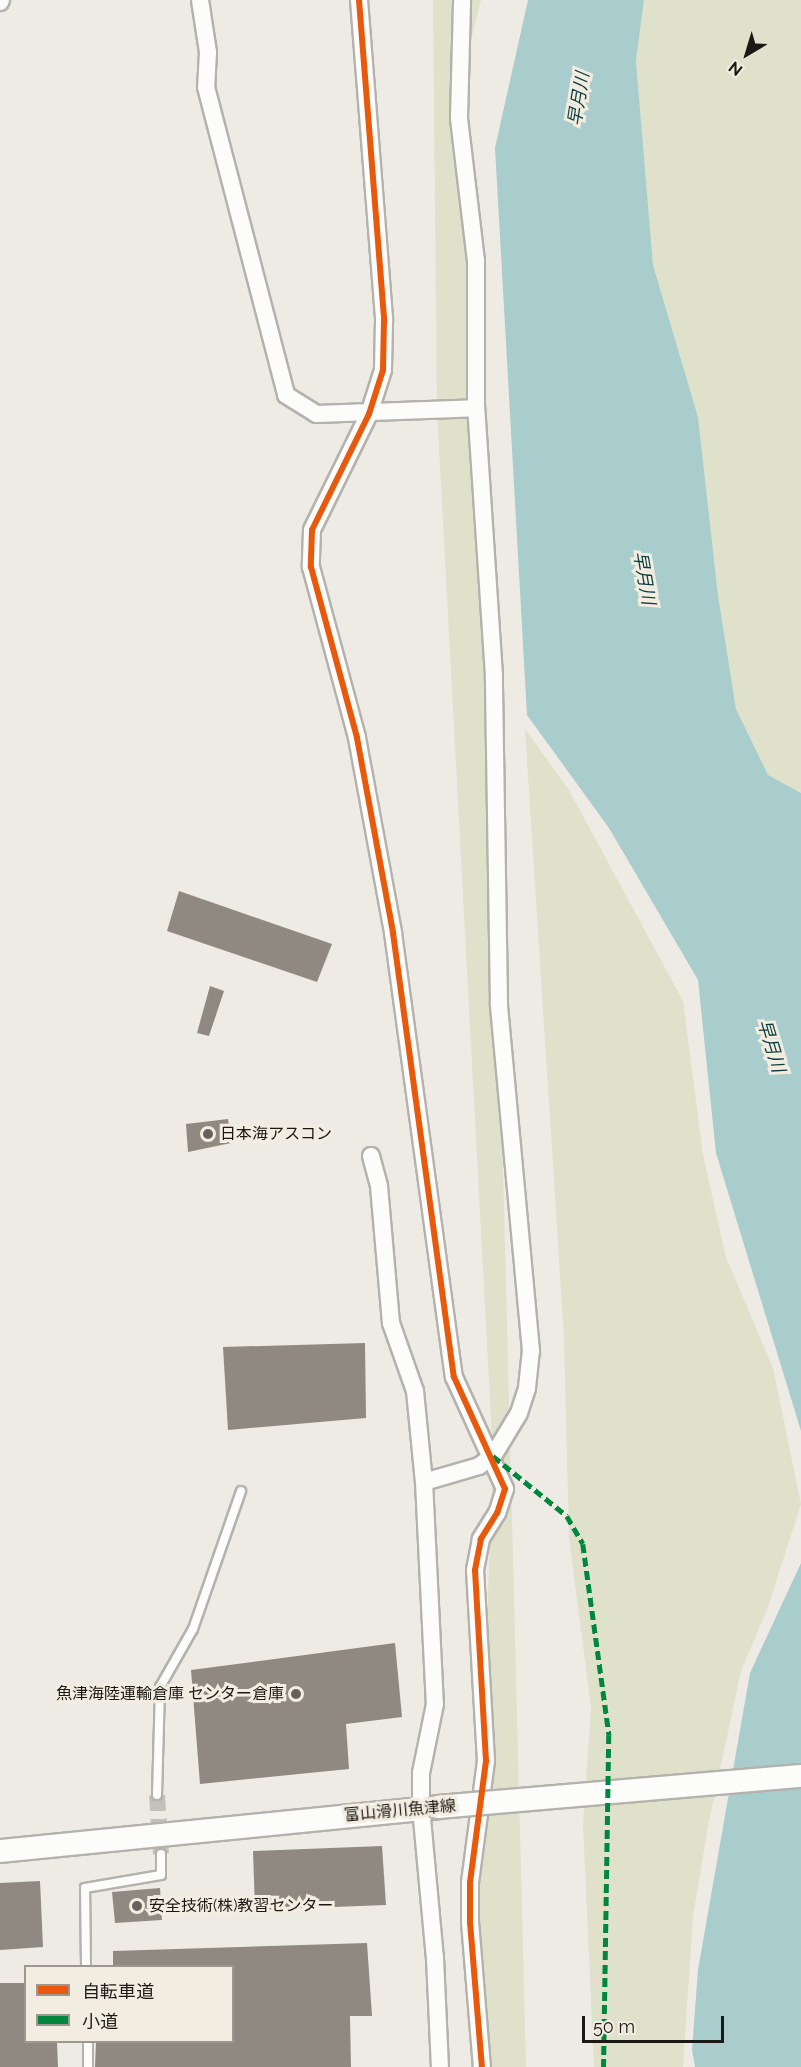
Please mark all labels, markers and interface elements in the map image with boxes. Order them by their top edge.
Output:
north arrow [717,24,777,84]
text: N [725,57,746,80]
water label: 早月川 [564,71,594,127]
water label: 早月川 [629,550,659,606]
water label: 早月川 [753,1017,789,1075]
place label: 日本海アスコン [220,1124,332,1144]
marker: 日本海アスコン [201,1127,215,1141]
place label: 魚津海陸運輸倉庫 センター倉庫 [56,1684,284,1704]
marker: 魚津海陸運輸倉庫 センター倉庫 [289,1687,303,1701]
street label: 富山滑川魚津線 [343,1797,457,1825]
place label: 安全技術(株)教習センター [149,1896,334,1916]
marker: 安全技術(株)教習センター [130,1899,144,1913]
legend [24,1965,234,2043]
text: 自転車道 [82,1981,154,2002]
scale bar [585,2004,728,2042]
text: 小道 [82,2011,118,2032]
text: 50 m [593,2016,635,2037]

